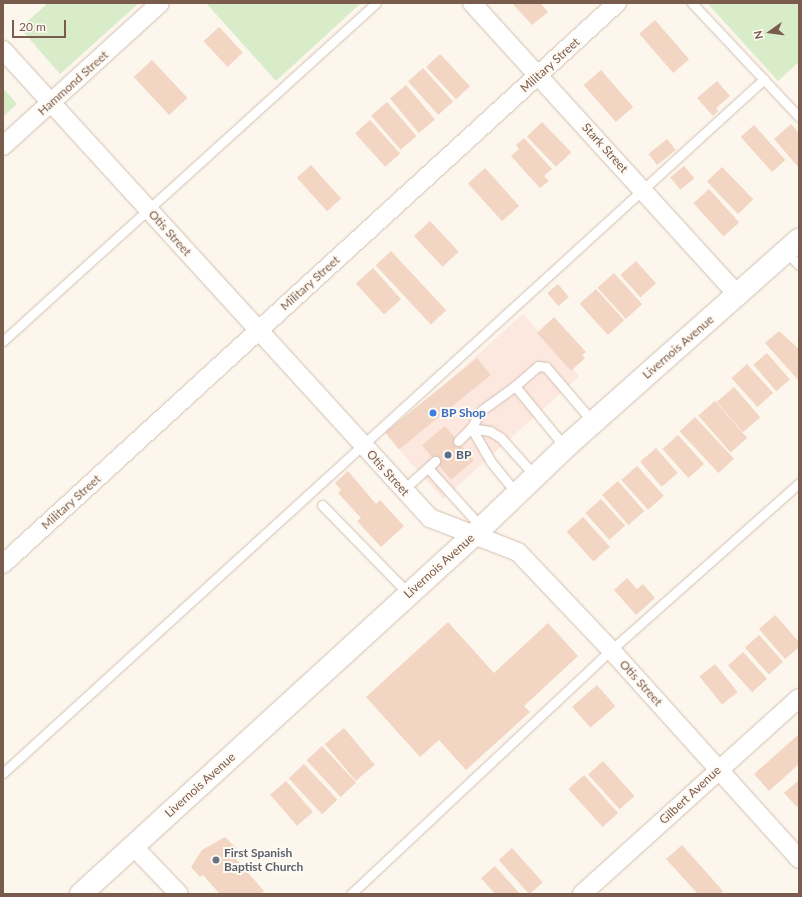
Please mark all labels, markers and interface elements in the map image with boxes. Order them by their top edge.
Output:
scale bar [14,12,68,38]
north arrow [750,12,790,52]
text: 20 m [19,19,46,34]
text: N [751,29,765,41]
street label: Military Street [517,35,583,95]
street label: Hammond Street [35,48,111,118]
street label: Stark Street [579,120,631,176]
street label: Otis Street [146,207,194,259]
street label: Military Street [277,253,343,313]
street label: Livernois Avenue [639,312,717,382]
place label: BP Shop [441,406,486,420]
marker: BP Shop [428,408,438,418]
street label: Otis Street [364,447,412,499]
place label: BP [456,448,471,462]
marker: BP [443,450,453,460]
street label: Military Street [38,472,104,532]
street label: Livernois Avenue [401,530,477,602]
street label: Otis Street [617,657,665,709]
street label: Livernois Avenue [162,749,238,821]
street label: Gilbert Avenue [656,763,724,827]
place label: First Spanish Baptist Church [224,846,303,874]
marker: First Spanish Baptist Church [211,855,221,865]

